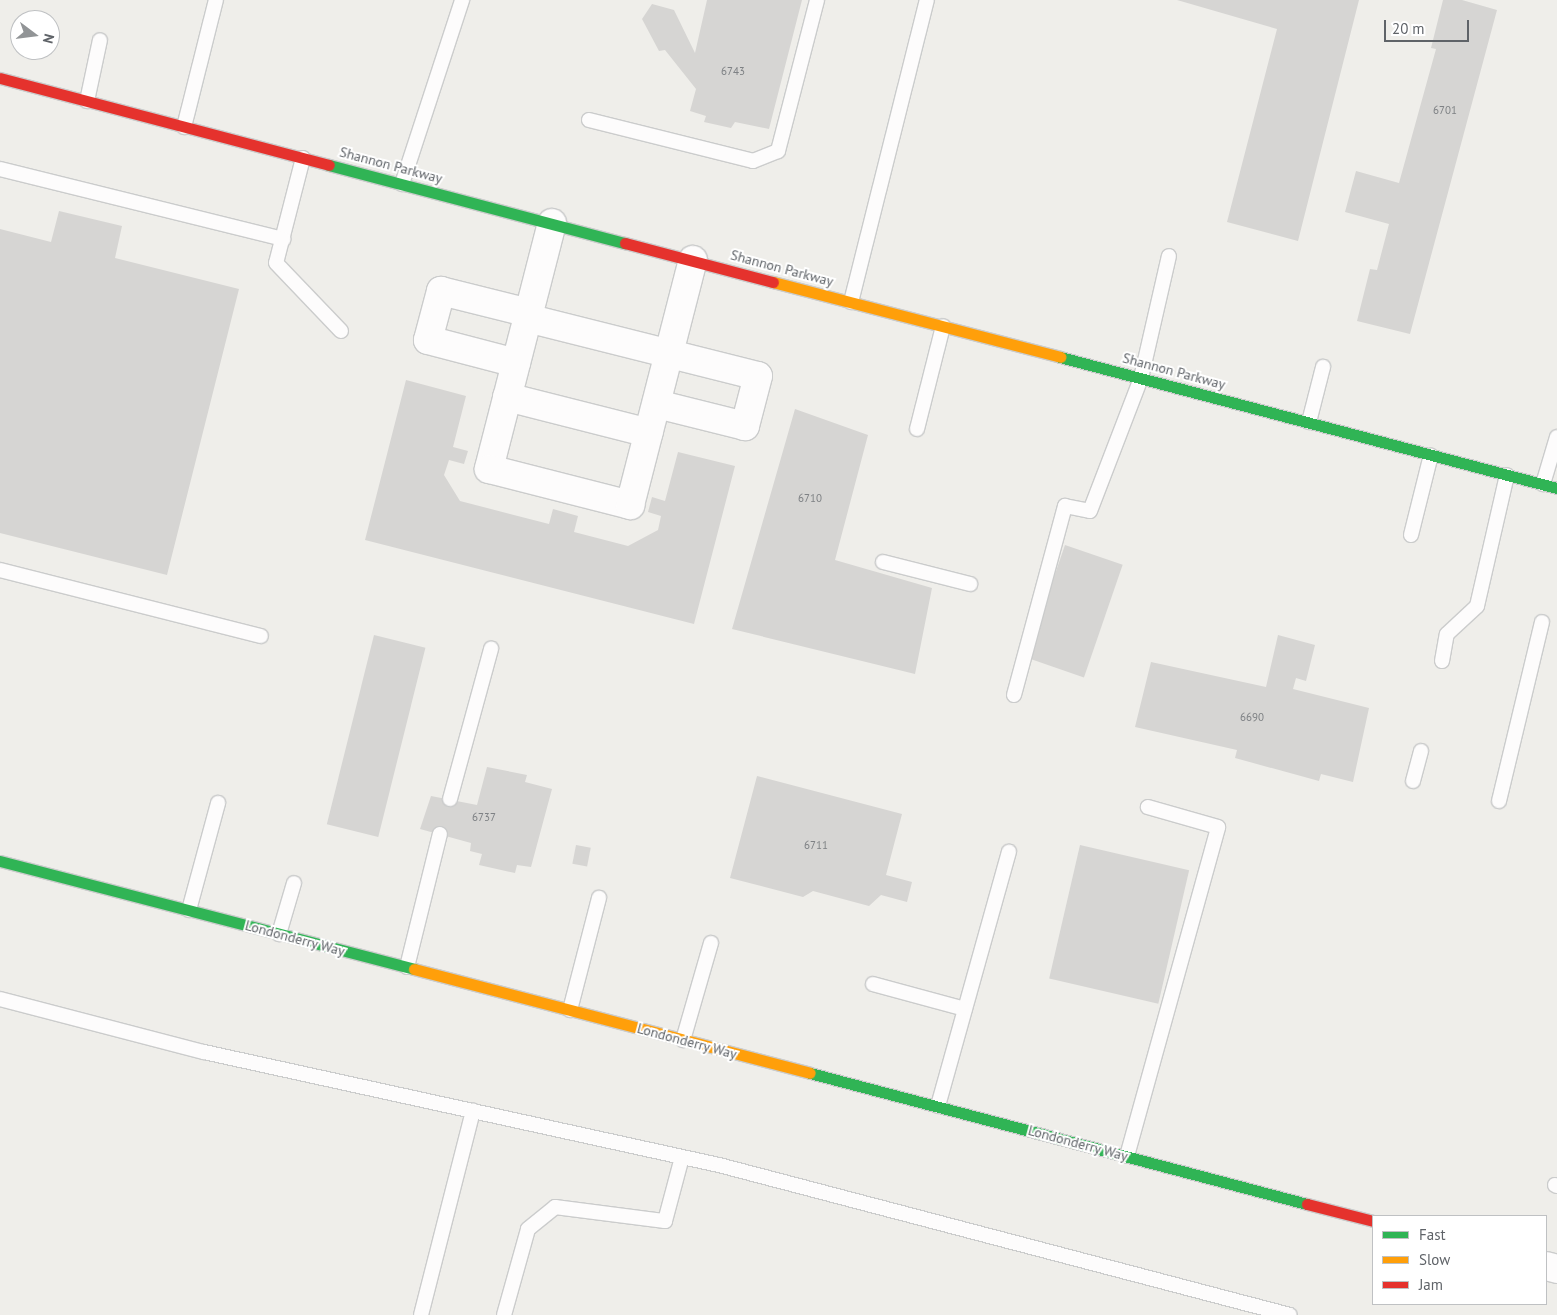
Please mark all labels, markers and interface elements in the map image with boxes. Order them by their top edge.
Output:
north arrow [10,10,60,60]
scale bar [1387,10,1472,42]
text: 20 m [1392,19,1425,38]
text: N [39,32,58,45]
house number: 6743 [721,64,745,78]
house number: 6701 [1433,103,1457,117]
street label: Shannon Parkway [338,143,444,187]
street label: Shannon Parkway [729,246,835,290]
street label: Shannon Parkway [1121,349,1227,393]
house number: 6710 [798,491,822,505]
house number: 6690 [1240,710,1264,724]
house number: 6737 [472,810,496,824]
house number: 6711 [804,838,828,852]
street label: Londonderry Way [243,917,347,959]
street label: Londonderry Way [635,1020,739,1062]
street label: Londonderry Way [1026,1122,1130,1164]
legend [1372,1215,1547,1305]
text: Fast [1419,1225,1446,1244]
text: Slow [1419,1250,1450,1269]
text: Jam [1419,1275,1443,1294]

